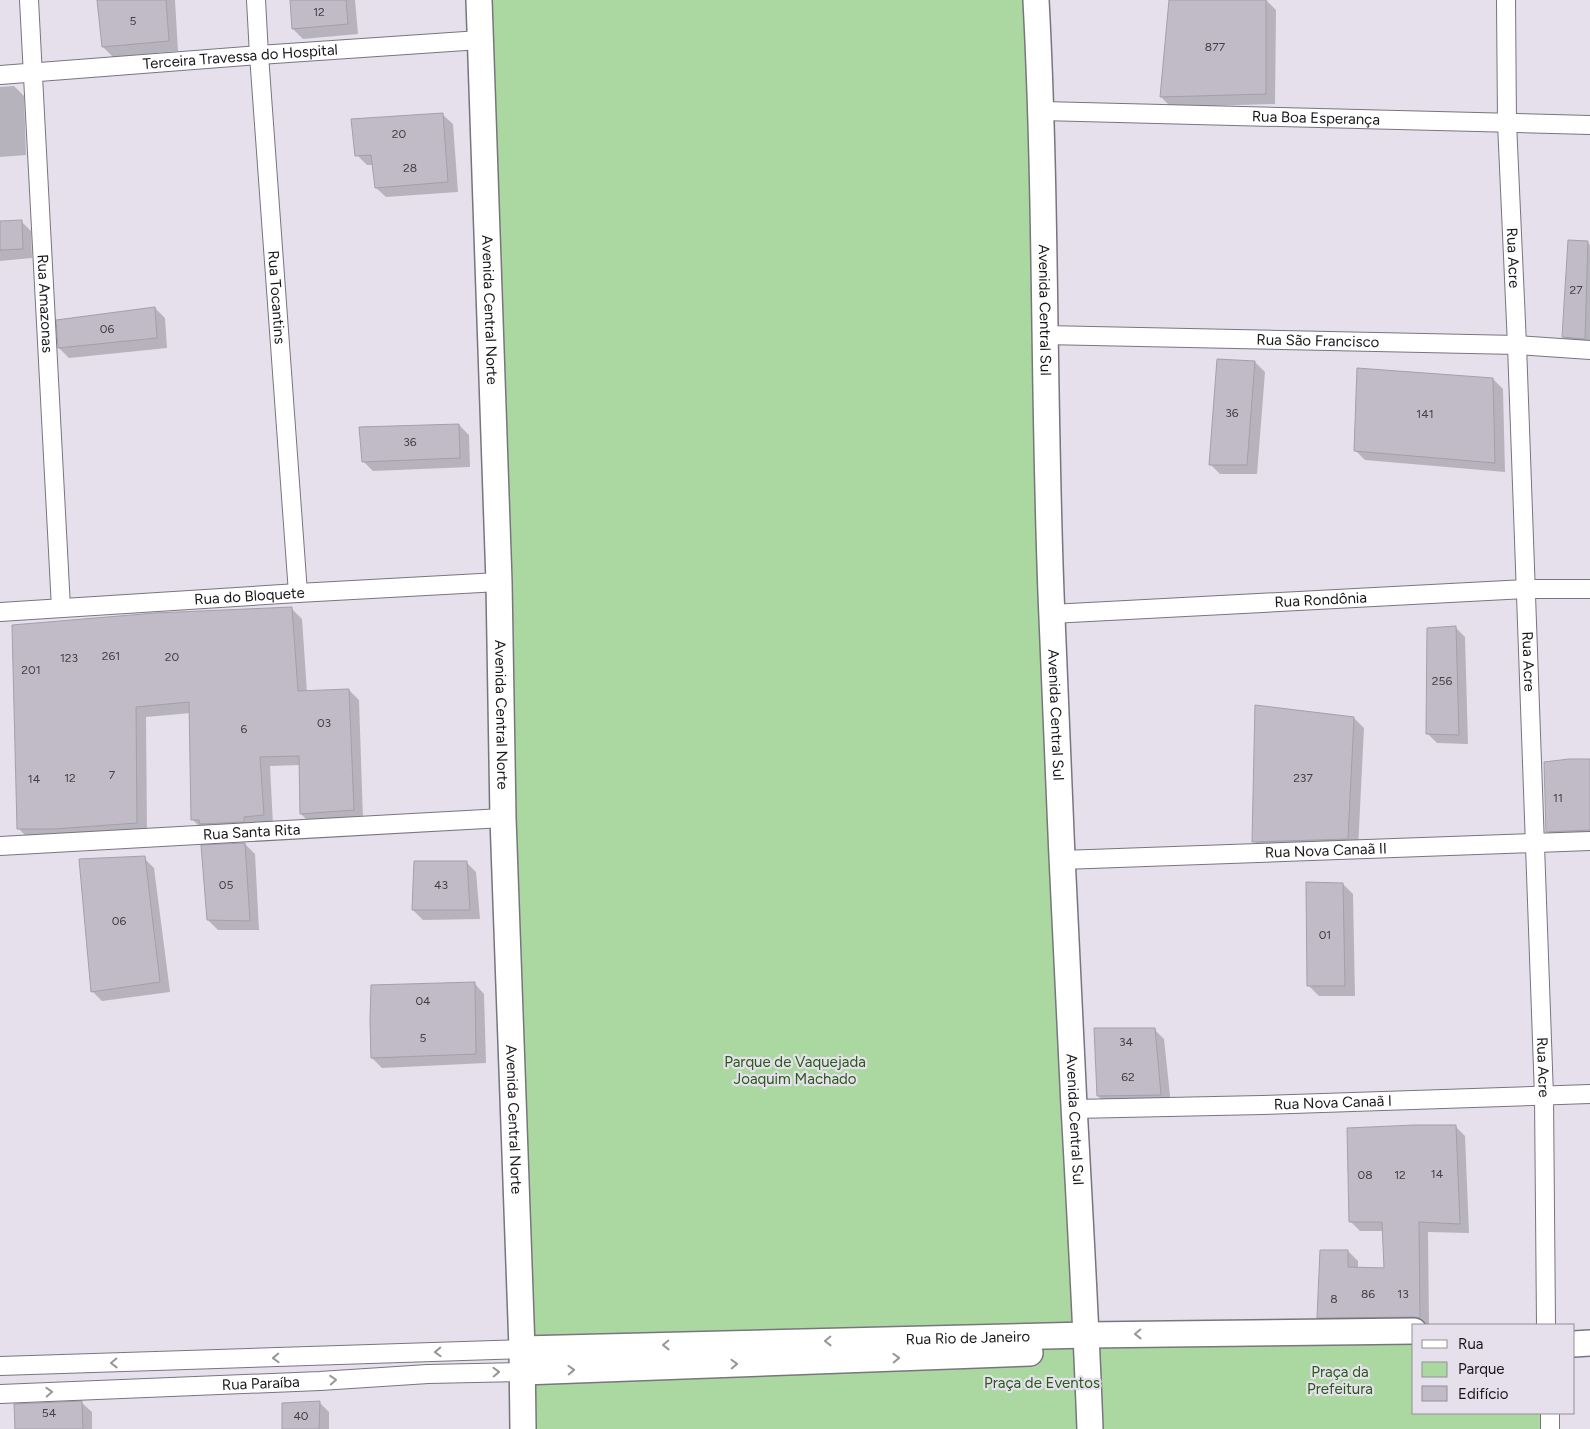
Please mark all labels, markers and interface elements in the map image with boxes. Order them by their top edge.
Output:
house number: 12 [313,5,325,19]
house number: 5 [130,14,137,28]
house number: 877 [1205,40,1226,54]
street label: Terceira Travessa do Hospital [142,41,338,73]
street label: Rua Boa Esperança [1252,107,1380,129]
house number: 20 [392,127,407,141]
house number: 28 [403,161,417,175]
street label: Rua Acre [1503,227,1523,289]
street label: Avenida Central Norte [478,235,501,385]
street label: Avenida Central Sul [1035,244,1055,376]
street label: Rua Tocantins [264,250,289,345]
street label: Rua Amazonas [33,254,57,353]
house number: 27 [1569,283,1583,297]
house number: 06 [100,322,114,336]
street label: Rua São Francisco [1256,330,1380,351]
house number: 36 [1225,406,1239,420]
house number: 141 [1416,407,1434,421]
house number: 36 [403,435,417,449]
street label: Rua do Bloquete [194,584,305,609]
street label: Rua Rondônia [1274,588,1367,611]
street label: Rua Acre [1518,631,1538,692]
street label: Avenida Central Norte [491,640,512,790]
house number: 261 [102,649,120,663]
street label: Avenida Central Sul [1044,649,1068,781]
house number: 20 [165,650,180,664]
house number: 123 [60,651,78,665]
house number: 201 [21,663,41,677]
house number: 256 [1432,674,1452,688]
house number: 03 [317,716,331,730]
house number: 6 [241,722,248,736]
house number: 7 [109,768,116,782]
house number: 12 [64,771,76,785]
house number: 237 [1293,771,1313,785]
house number: 14 [28,772,41,786]
house number: 11 [1553,791,1563,805]
street label: Rua Santa Rita [202,820,301,844]
street label: Rua Nova Canaã II [1264,839,1387,862]
house number: 05 [219,878,233,892]
house number: 43 [434,878,448,892]
house number: 06 [112,914,126,928]
house number: 01 [1319,928,1331,942]
house number: 04 [415,994,431,1008]
house number: 5 [420,1031,427,1045]
house number: 34 [1119,1035,1134,1049]
street label: Rua Acre [1533,1037,1553,1098]
street label: Avenida Central Norte [502,1044,525,1195]
park label: Parque de Vaquejada Joaquim Machado [724,1053,866,1088]
street label: Avenida Central Sul [1062,1053,1087,1186]
house number: 62 [1121,1070,1135,1084]
street label: Rua Nova Canaã I [1274,1092,1392,1114]
house number: 14 [1431,1167,1444,1181]
house number: 08 [1357,1168,1373,1182]
house number: 12 [1394,1168,1406,1182]
house number: 86 [1361,1287,1375,1301]
house number: 13 [1397,1287,1409,1301]
house number: 8 [1330,1292,1338,1306]
legend [1412,1324,1575,1414]
street label: Rua Rio de Janeiro [905,1327,1031,1348]
one-way arrow [1133,1329,1141,1339]
text: Rua [1458,1335,1483,1353]
one-way arrow [824,1336,832,1346]
one-way arrow [662,1340,670,1351]
one-way arrow [434,1347,442,1357]
one-way arrow [272,1353,280,1363]
one-way arrow [893,1353,901,1363]
one-way arrow [109,1358,117,1368]
one-way arrow [730,1359,738,1369]
text: Parque [1458,1360,1505,1378]
park label: Praça da Prefeitura [1307,1363,1373,1398]
one-way arrow [568,1365,576,1375]
one-way arrow [492,1367,500,1378]
street label: Rua Paraíba [221,1373,300,1394]
park label: Praça de Eventos [984,1374,1100,1392]
one-way arrow [330,1375,338,1386]
text: Edifício [1458,1385,1509,1403]
one-way arrow [45,1386,53,1397]
house number: 54 [42,1406,57,1420]
house number: 40 [293,1409,309,1423]

